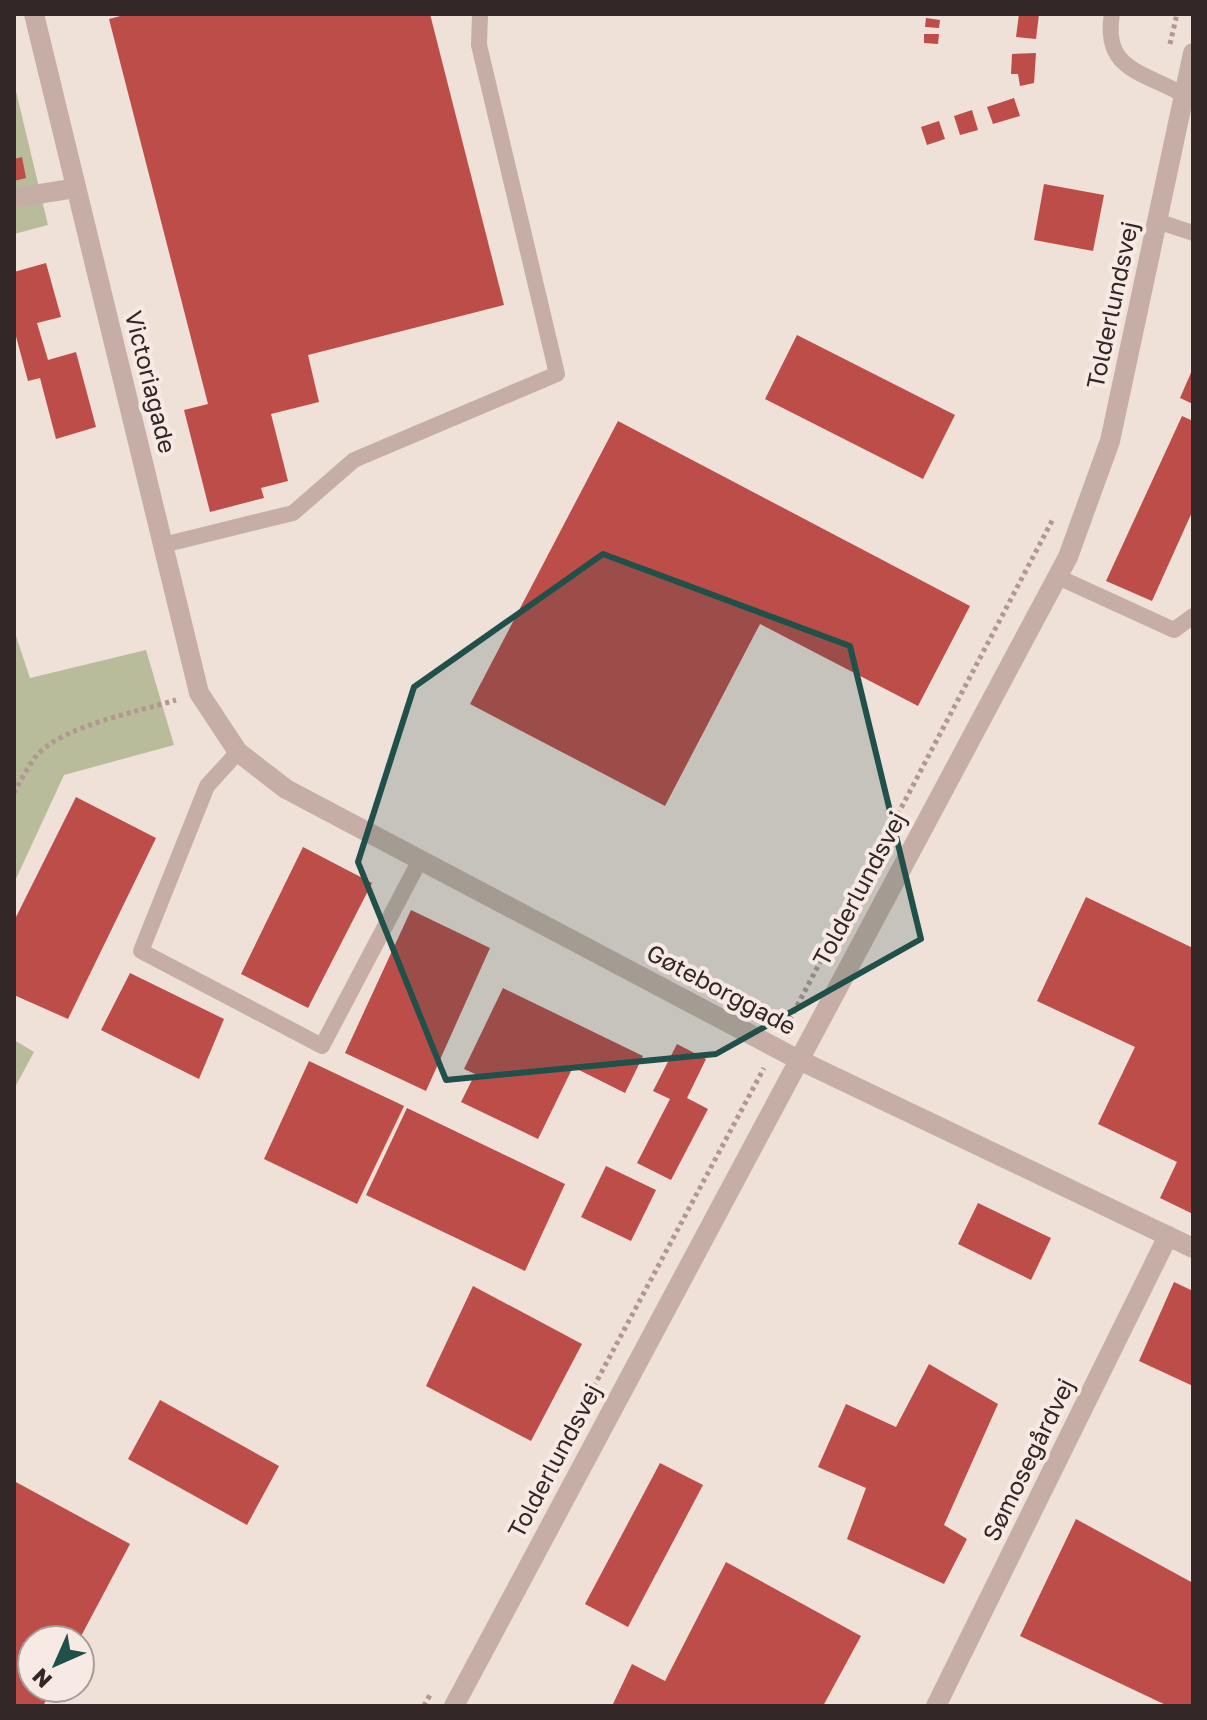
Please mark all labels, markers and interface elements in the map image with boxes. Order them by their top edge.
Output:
street label: Tolderlundsvej [1080,218,1143,391]
street label: Victoriagade [120,307,183,456]
street label: Tolderlundsvej [806,806,911,970]
street label: Gøteborggade [642,937,801,1040]
street label: Sømosegårdvej [976,1373,1080,1545]
street label: Tolderlundsvej [501,1378,606,1542]
north arrow [16,1624,96,1704]
text: N [26,1663,57,1694]

